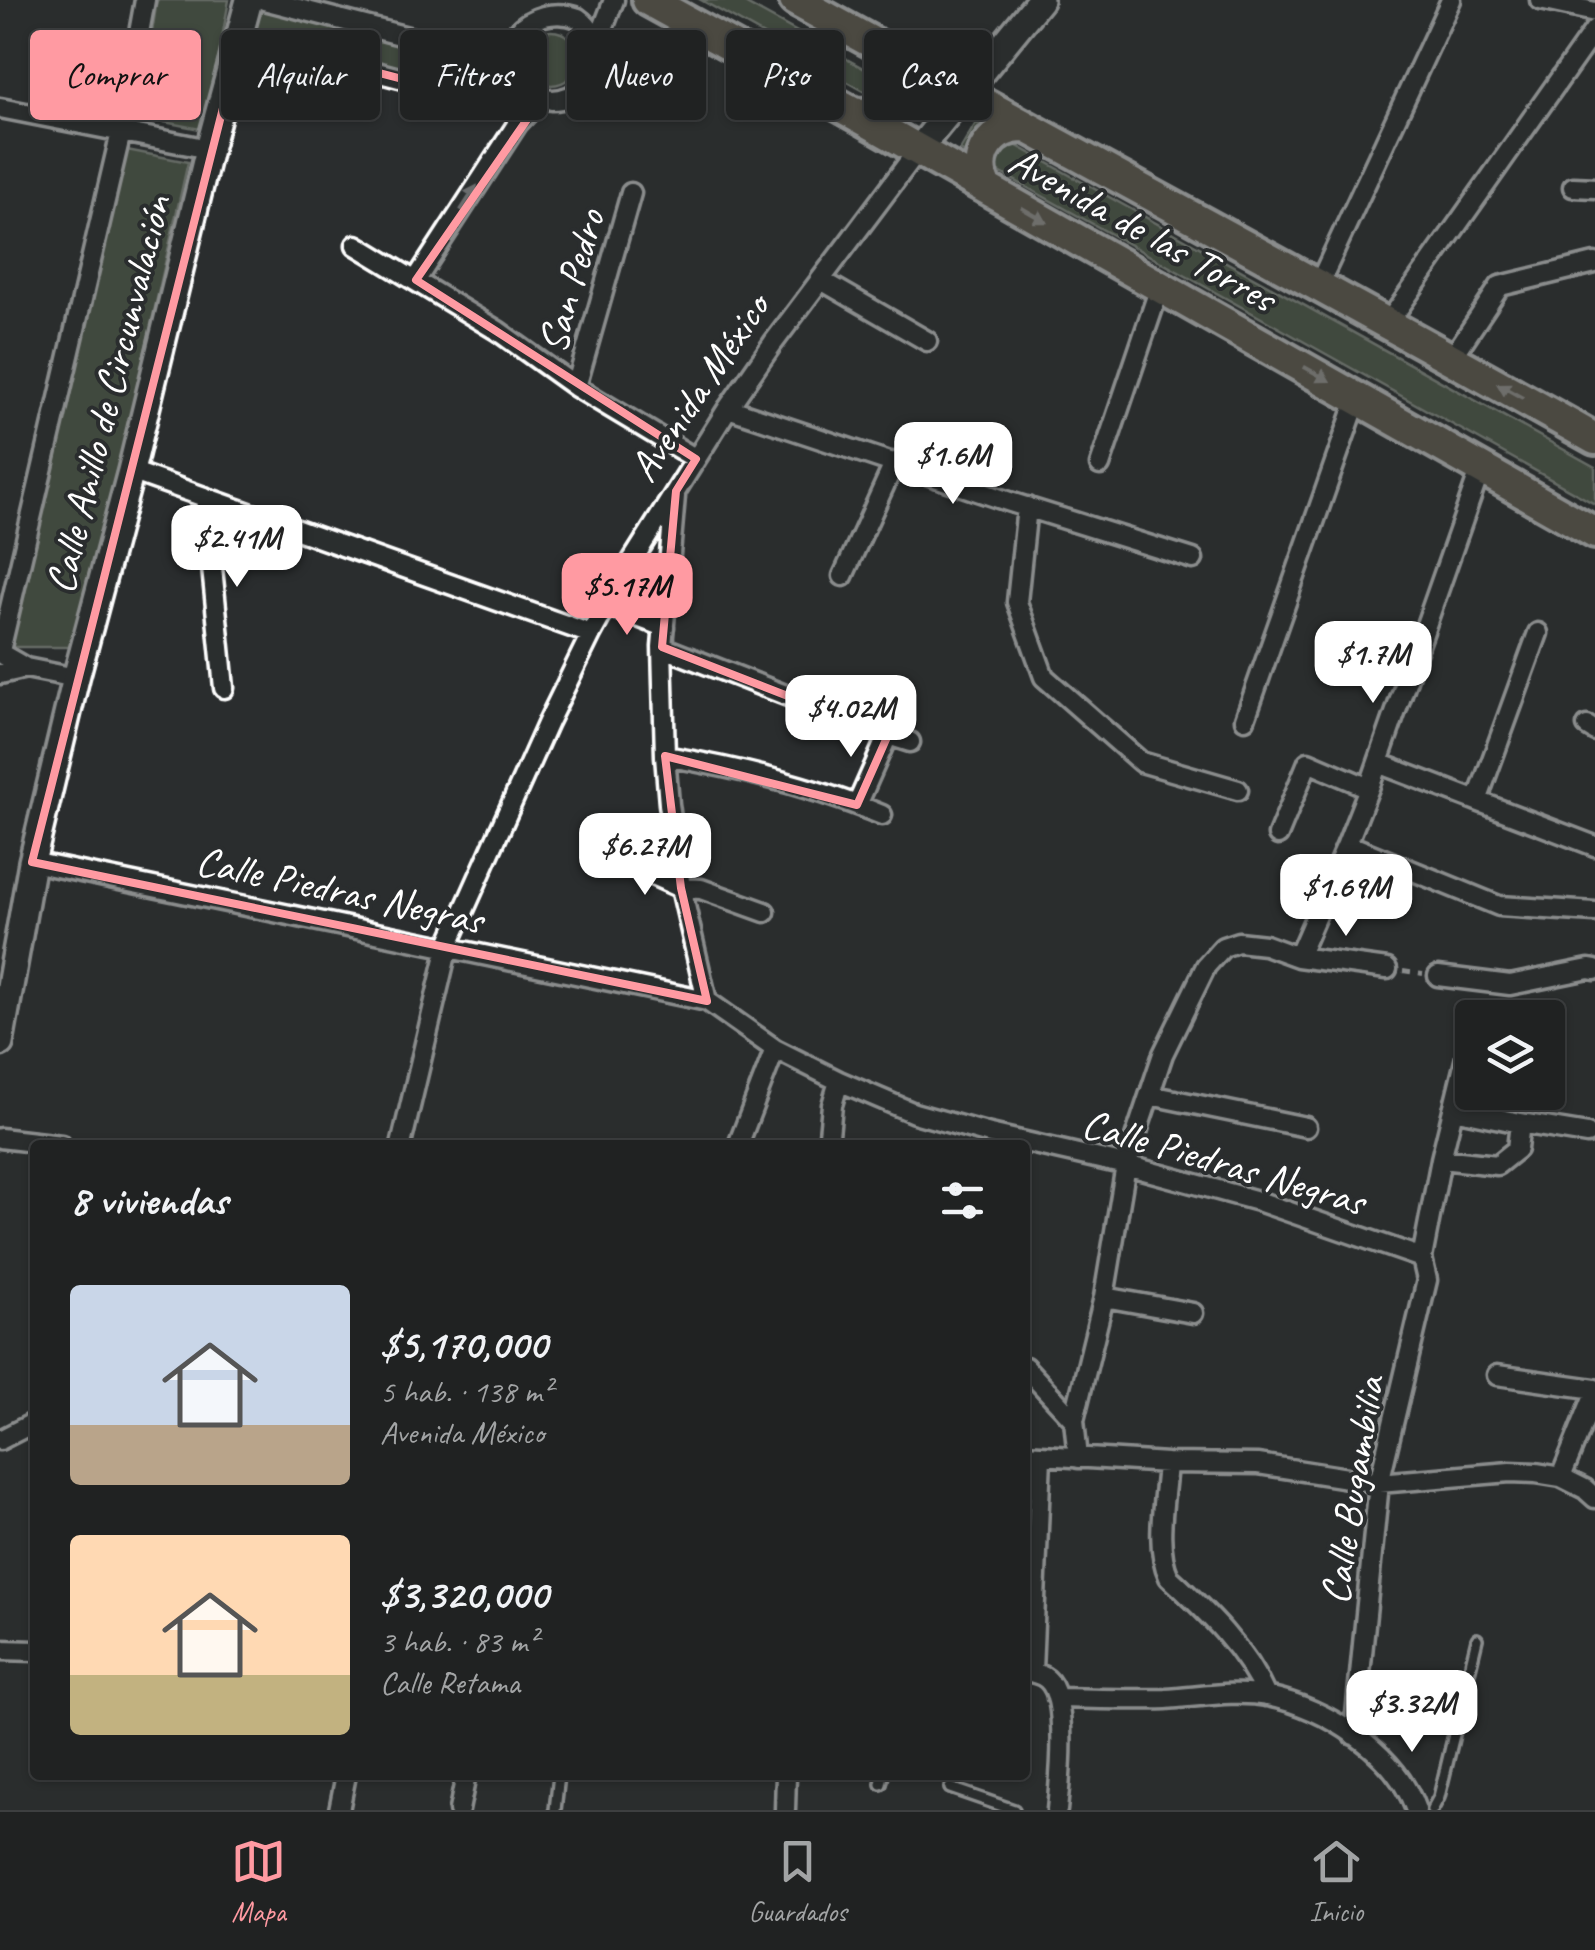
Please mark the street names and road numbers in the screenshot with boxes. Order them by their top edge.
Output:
street label: Avenida de las Torres [1000,134,1288,326]
street label: Calle Anillo de Circunvalación [33,189,184,599]
street label: San Pedro [526,202,618,359]
street label: Avenida México [617,280,784,492]
street label: Calle Piedras Negras [191,834,491,947]
street label: Calle Piedras Negras [1076,1097,1375,1229]
street label: Calle Bugambilia [1308,1370,1397,1608]

